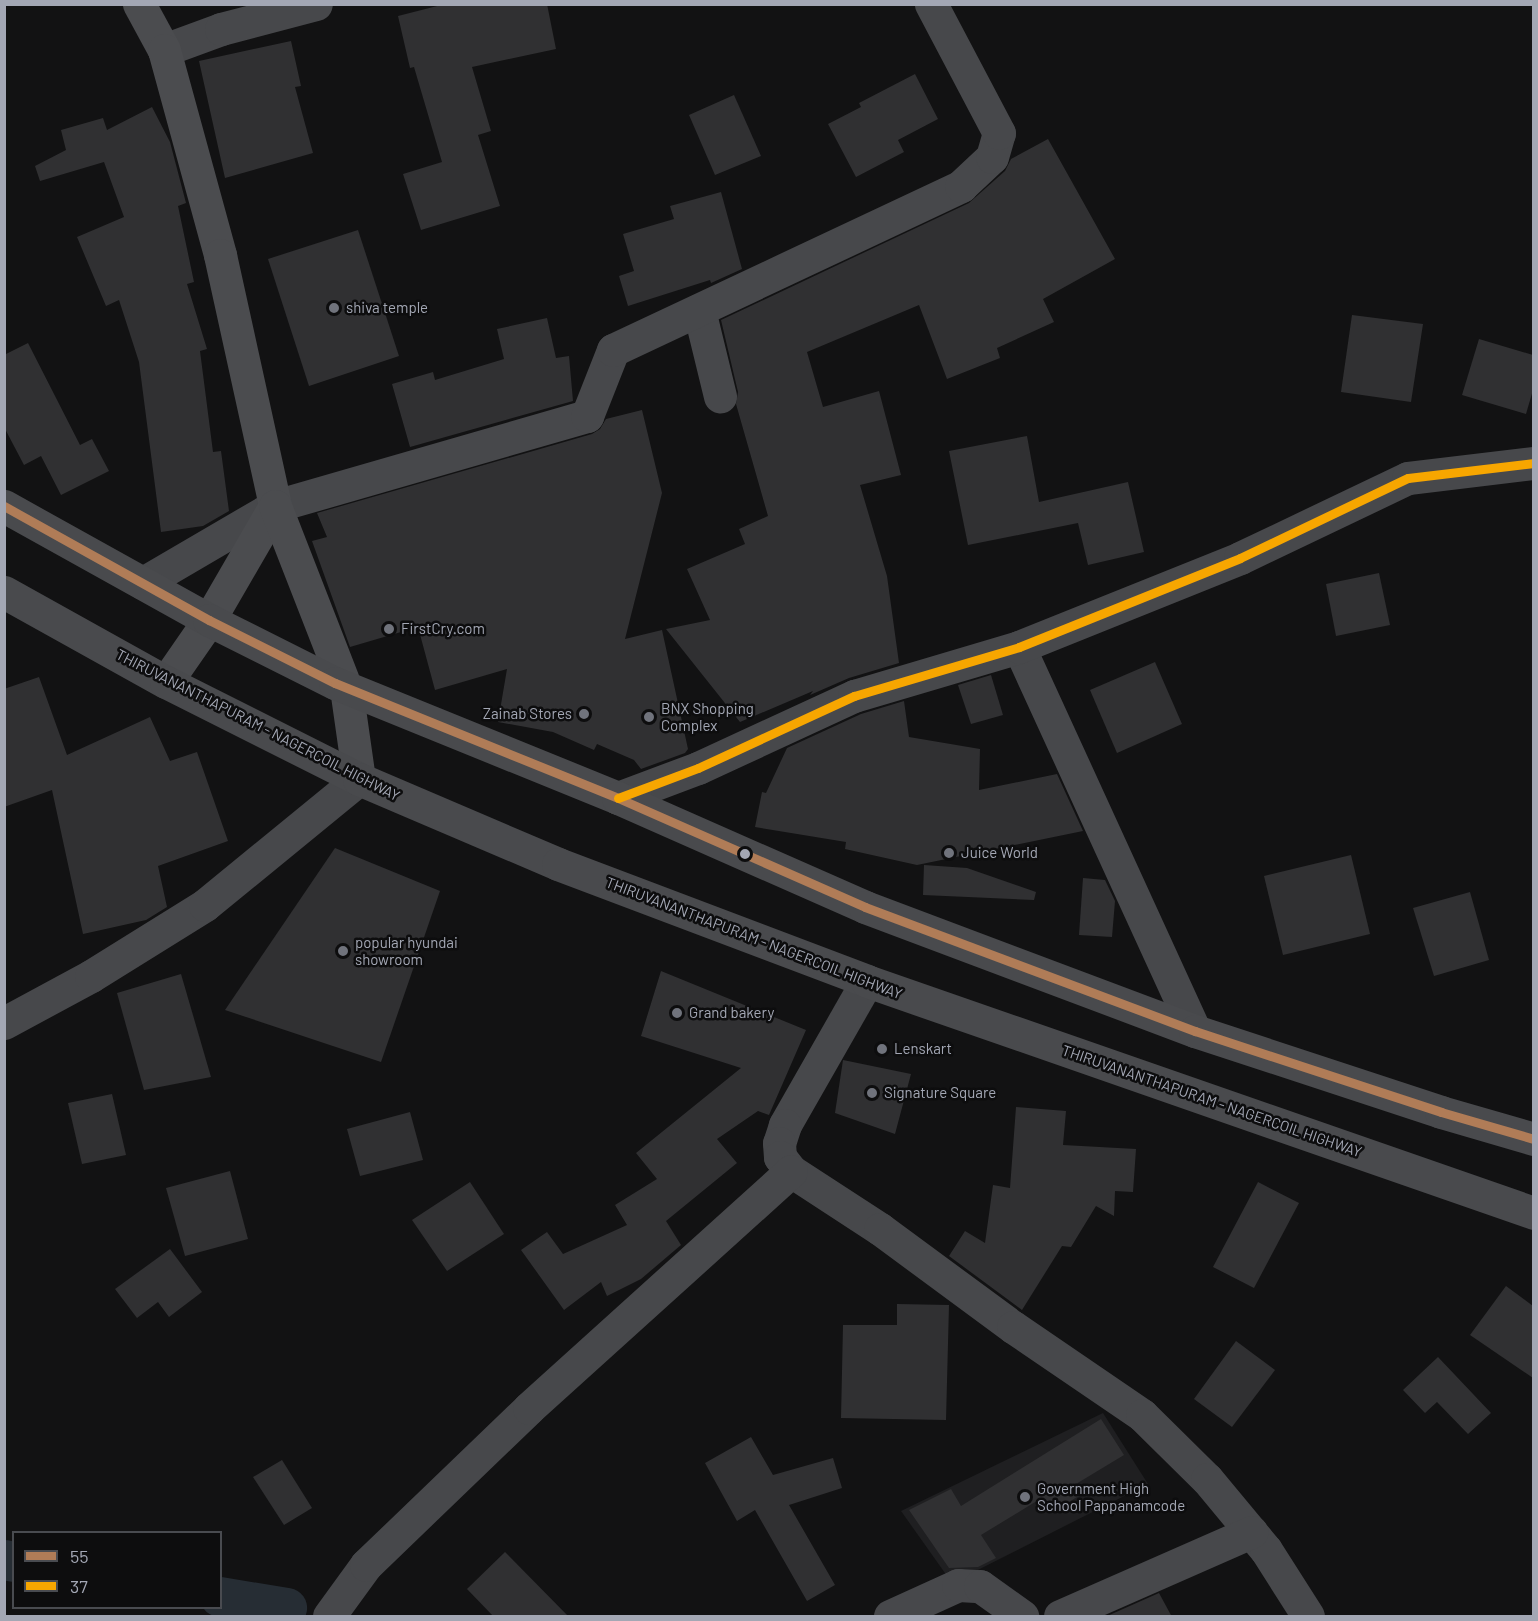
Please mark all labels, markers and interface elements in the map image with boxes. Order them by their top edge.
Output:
place label: shiva temple [346,299,428,317]
marker: shiva temple [327,301,341,315]
place label: FirstCry.com [401,620,485,638]
marker: FirstCry.com [382,622,396,636]
street label: THIRUVANANTHAPURAM - NAGERCOIL HIGHWAY [113,645,403,805]
place label: BNX Shopping Complex [661,699,754,734]
place label: Zainab Stores [483,705,572,723]
marker: Zainab Stores [577,707,591,721]
marker: BNX Shopping Complex [642,710,656,724]
place label: Juice World [961,844,1038,862]
marker: Juice World [942,846,956,860]
unlabelled marker [739,848,751,860]
street label: THIRUVANANTHAPURAM - NAGERCOIL HIGHWAY [603,873,905,1003]
place label: popular hyundai showroom [355,933,458,968]
marker: popular hyundai showroom [336,944,350,958]
place label: Grand bakery [689,1004,774,1022]
marker: Grand bakery [670,1006,684,1020]
place label: Lenskart [894,1040,952,1058]
street label: THIRUVANANTHAPURAM - NAGERCOIL HIGHWAY [1060,1041,1364,1161]
marker: Lenskart [875,1042,889,1056]
place label: Signature Square [884,1084,996,1102]
marker: Signature Square [865,1086,879,1100]
place label: Government High School Pappanamcode [1037,1479,1185,1514]
marker: Government High School Pappanamcode [1018,1490,1032,1504]
legend [12,1531,222,1609]
text: 55 [70,1545,89,1567]
text: 37 [70,1575,88,1597]

